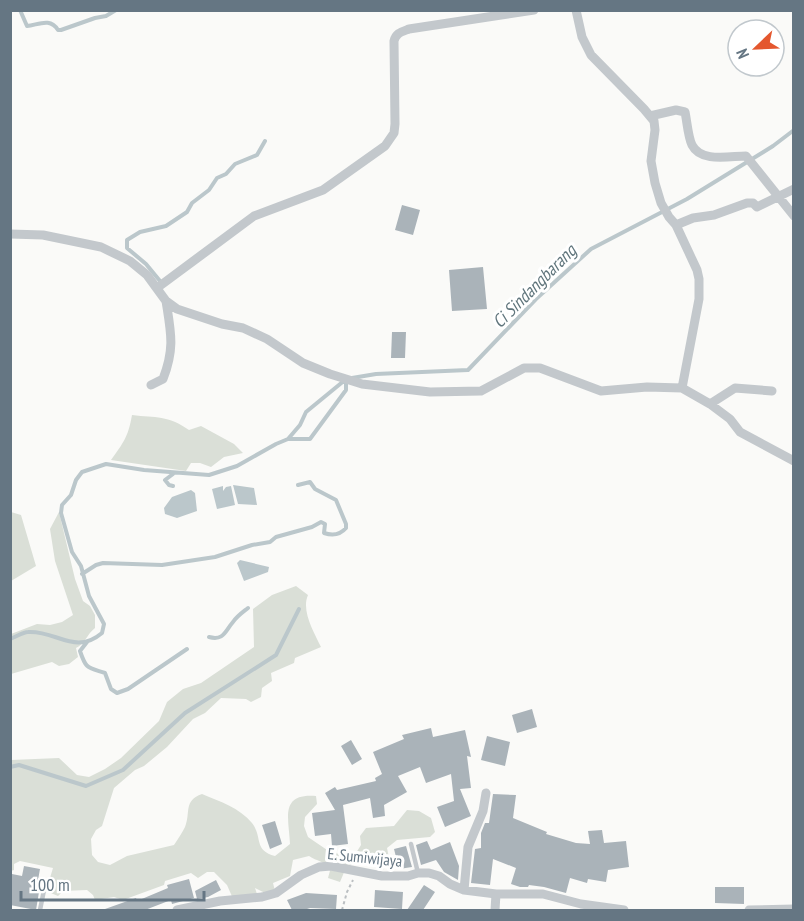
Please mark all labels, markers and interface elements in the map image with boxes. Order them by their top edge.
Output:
north arrow [726,18,786,78]
text: N [731,46,753,62]
water label: Ci Sindangbarang [487,238,582,333]
street label: E. Sumiwijaya [327,843,403,871]
scale bar [21,864,204,902]
text: 100 m [30,873,70,896]

